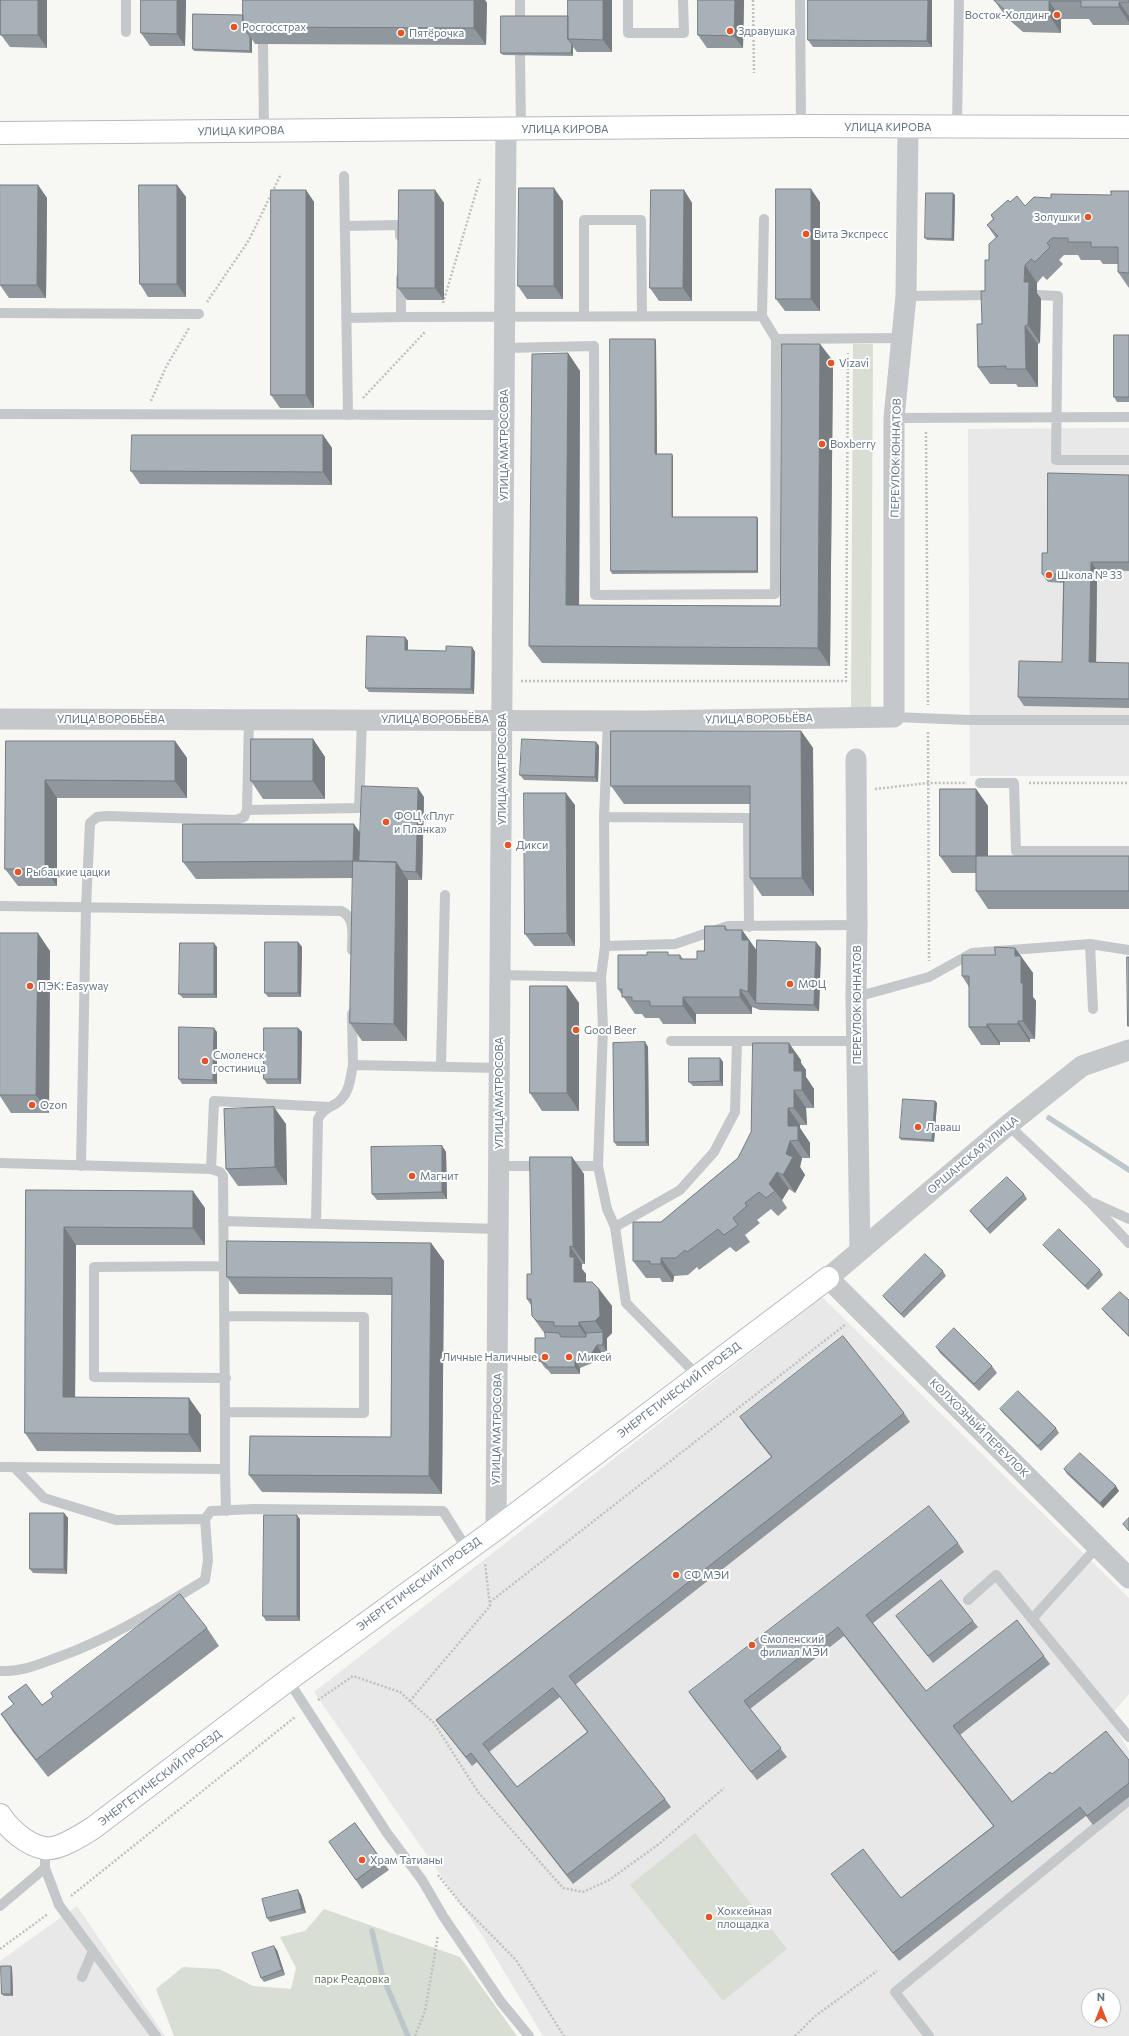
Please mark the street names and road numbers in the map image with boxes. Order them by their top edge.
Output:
street label: УЛИЦА КИРОВА [844,120,932,134]
street label: УЛИЦА КИРОВА [521,122,609,136]
street label: УЛИЦА КИРОВА [197,124,285,138]
street label: УЛИЦА МАТРОСОВА [497,389,511,501]
street label: ПЕРЕУЛОК ЮННАТОВ [888,398,904,518]
street label: УЛИЦА ВОРОБЬЁВА [705,711,813,727]
street label: УЛИЦА ВОРОБЬЁВА [57,712,165,726]
street label: УЛИЦА ВОРОБЬЁВА [381,712,489,726]
street label: УЛИЦА МАТРОСОВА [495,713,509,825]
street label: ПЕРЕУЛОК ЮННАТОВ [850,945,864,1065]
street label: УЛИЦА МАТРОСОВА [492,1037,506,1149]
street label: ОРШАНСКАЯ УЛИЦА [925,1113,1021,1197]
street label: ЭНЕРГЕТИЧЕСКИЙ ПРОЕЗД [615,1339,743,1441]
street label: УЛИЦА МАТРОСОВА [489,1373,505,1485]
street label: КОЛХОЗНЫЙ ПЕРЕУЛОК [927,1376,1031,1480]
street label: ЭНЕРГЕТИЧЕСКИЙ ПРОЕЗД [354,1534,484,1634]
street label: ЭНЕРГЕТИЧЕСКИЙ ПРОЕЗД [96,1727,224,1829]

